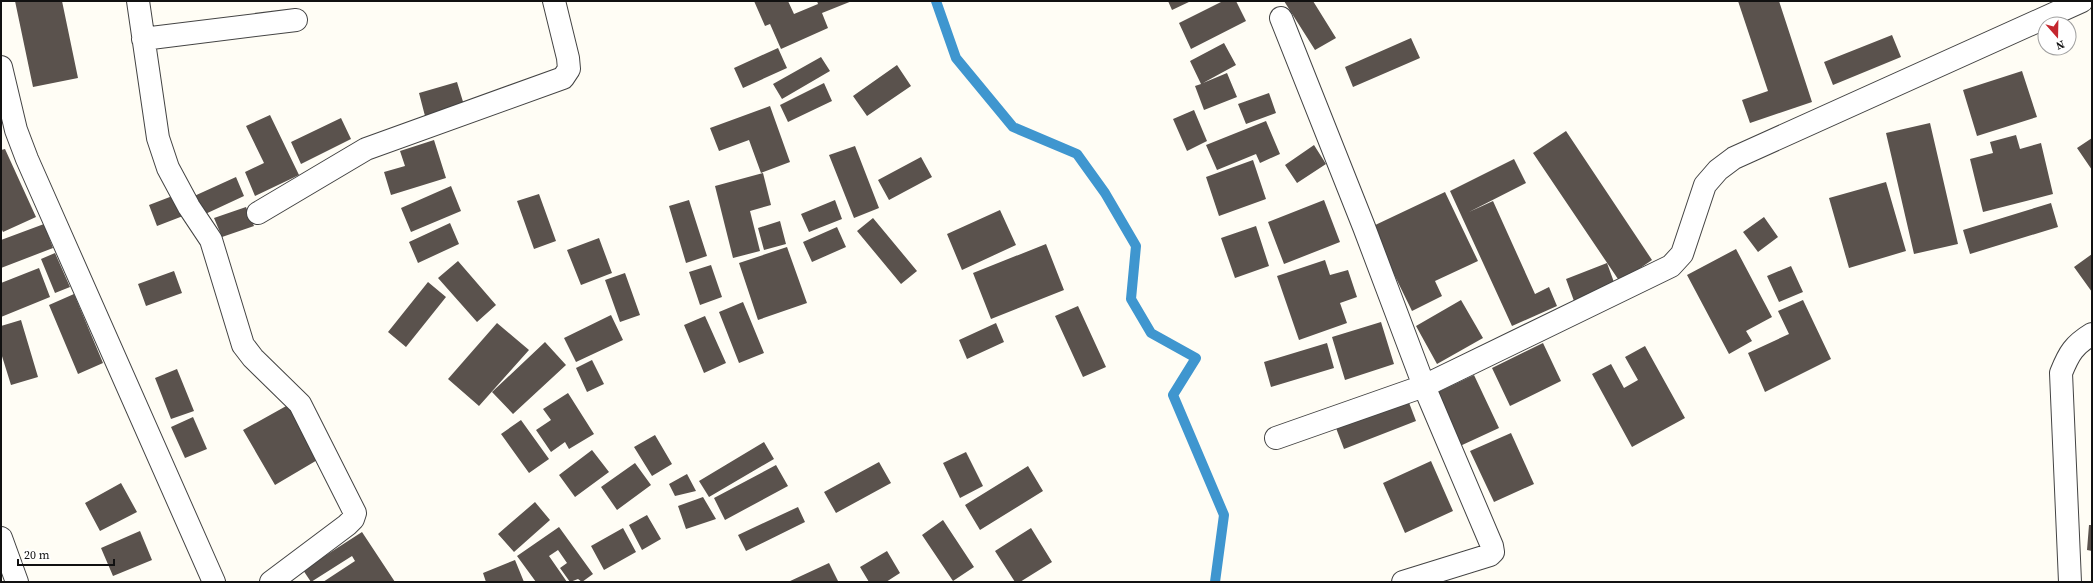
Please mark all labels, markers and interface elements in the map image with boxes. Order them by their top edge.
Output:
north arrow [2037,16,2077,56]
text: N [2054,37,2067,53]
scale bar [18,541,114,567]
text: 20 m [24,547,50,563]

